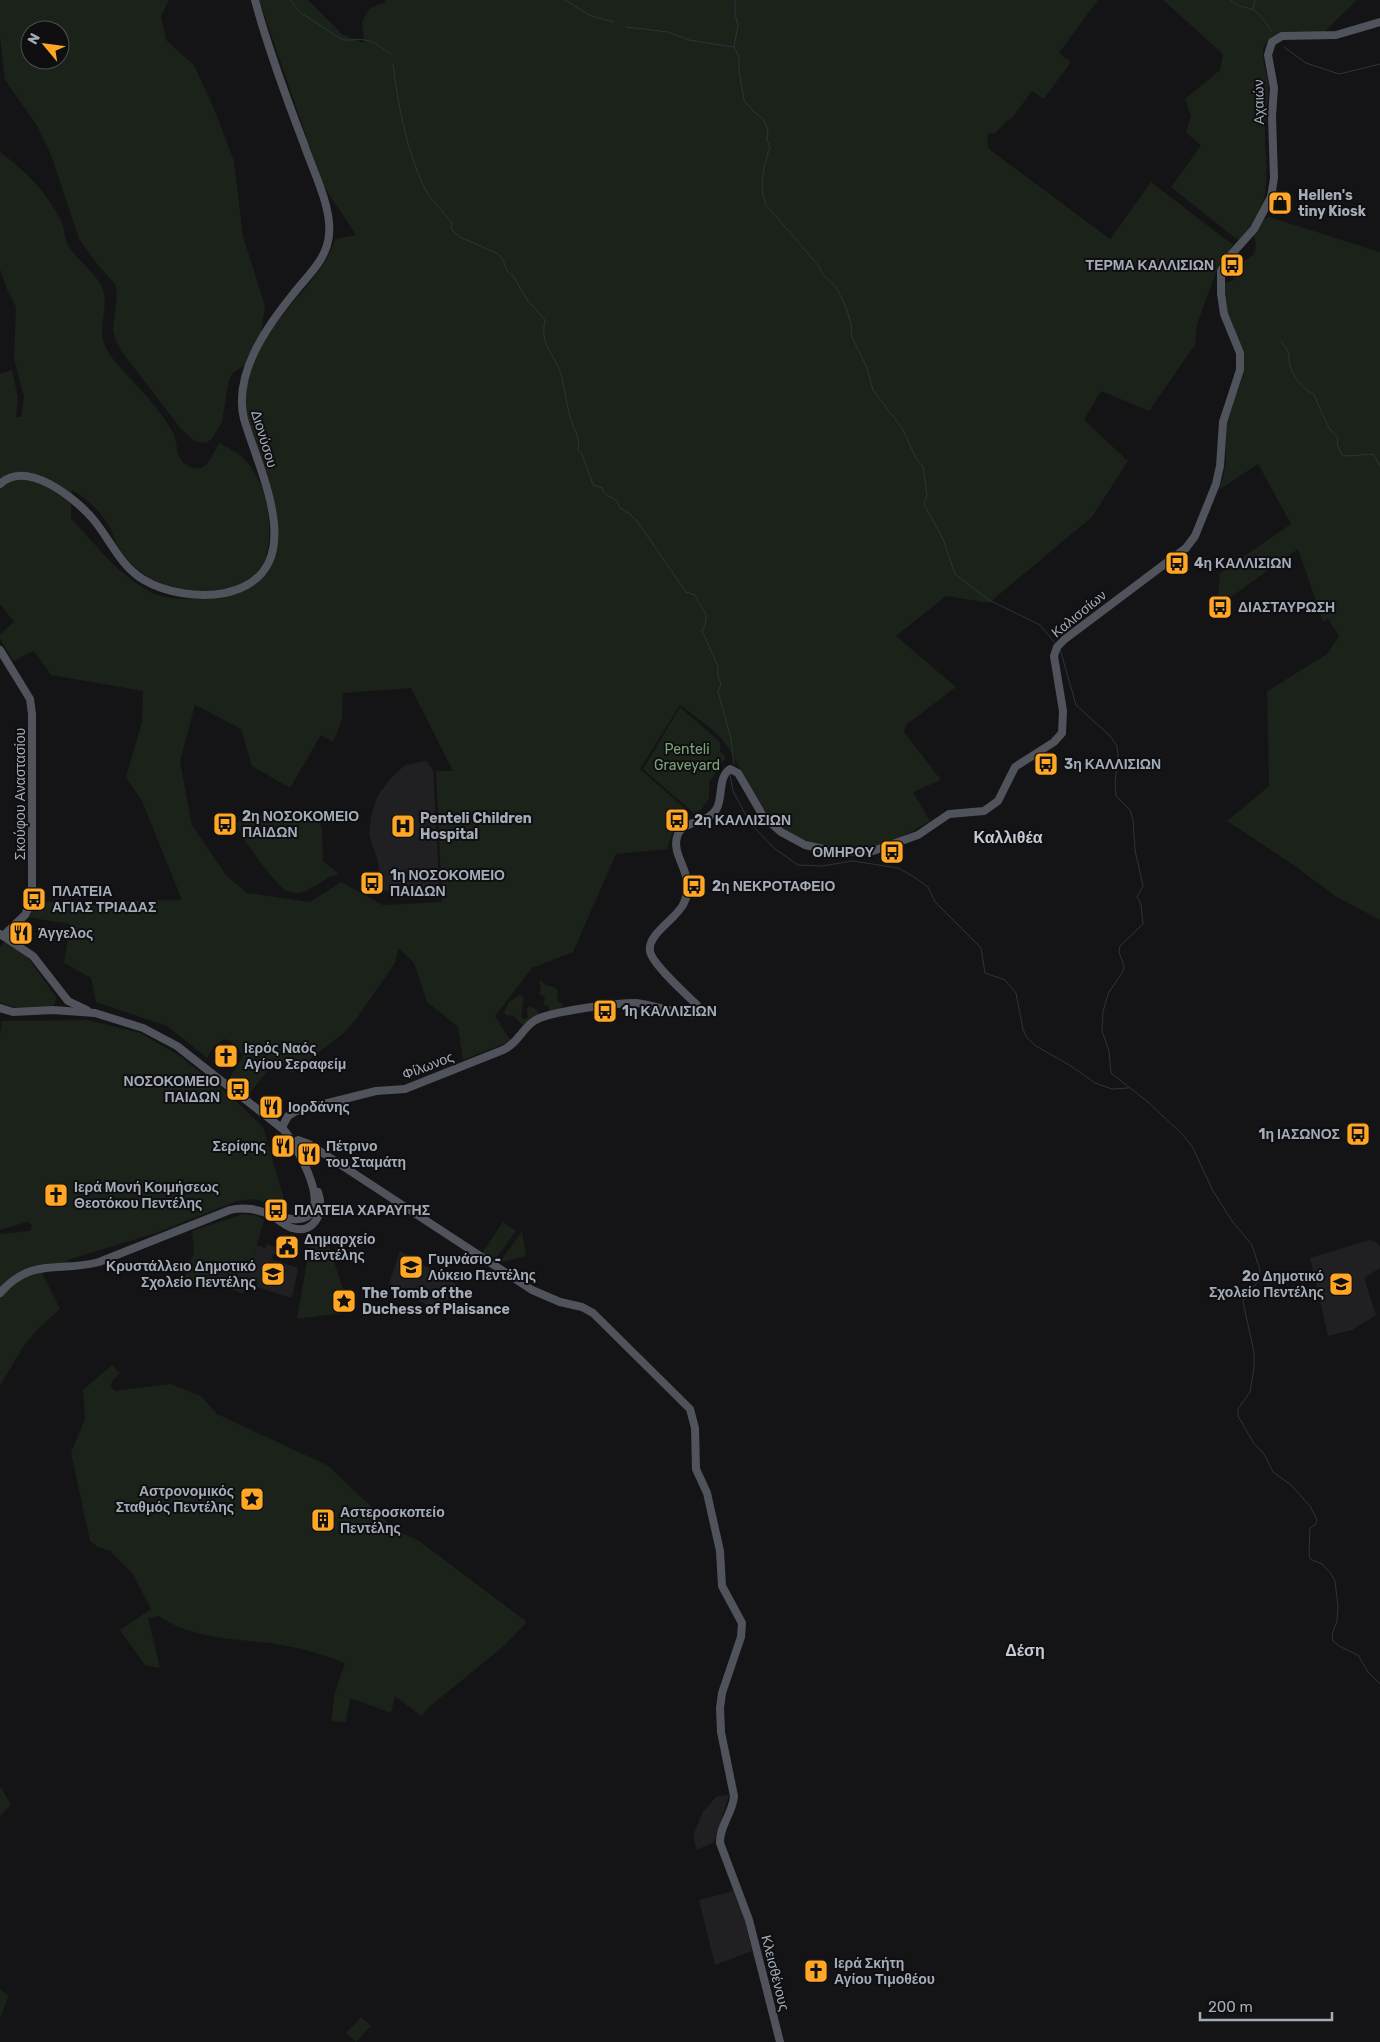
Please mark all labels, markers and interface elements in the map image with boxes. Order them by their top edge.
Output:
north arrow [20,20,70,70]
text: N [24,30,44,47]
street label: Αχαιών [1250,79,1268,125]
place label: Hellen's tiny Kiosk [1298,187,1367,220]
shop icon: Hellen's tiny Kiosk [1267,190,1293,216]
bus stop icon: ΤΕΡΜΑ ΚΑΛΛΙΣΙΩΝ [1219,252,1245,278]
place label: ΤΕΡΜΑ ΚΑΛΛΙΣΙΩΝ [1086,257,1214,274]
street label: Διονύσου [247,408,281,470]
bus stop icon: 4η ΚΑΛΛΙΣΙΩΝ [1164,550,1190,576]
place label: 4η ΚΑΛΛΙΣΙΩΝ [1194,555,1292,572]
street label: Καλισσίων [1048,587,1110,641]
bus stop icon: ΔΙΑΣΤΑΥΡΩΣΗ [1207,594,1233,620]
place label: ΔΙΑΣΤΑΥΡΩΣΗ [1238,599,1335,616]
street label: Σκούφου Αναστασίου [12,728,29,860]
park label: Penteli Graveyard [654,741,720,774]
bus stop icon: 3η ΚΑΛΛΙΣΙΩΝ [1033,751,1059,777]
place label: 3η ΚΑΛΛΙΣΙΩΝ [1064,756,1161,773]
bus stop icon: 2η ΚΑΛΛΙΣΙΩΝ [664,807,690,833]
place label: 2η ΝΟΣΟΚΟΜΕΙΟ ΠΑΙΔΩΝ [242,808,359,841]
place label: Penteli Children Hospital [420,810,532,843]
bus stop icon: 2η ΝΟΣΟΚΟΜΕΙΟ ΠΑΙΔΩΝ [212,811,238,837]
place label: 2η ΚΑΛΛΙΣΙΩΝ [694,812,791,829]
hospital icon: Penteli Children Hospital [390,813,416,839]
district label: Καλλιθέα [974,828,1043,847]
bus stop icon: ΟΜΗΡΟΥ [879,839,905,865]
place label: ΟΜΗΡΟΥ [812,844,875,861]
place label: 1η ΝΟΣΟΚΟΜΕΙΟ ΠΑΙΔΩΝ [390,867,505,900]
bus stop icon: 1η ΝΟΣΟΚΟΜΕΙΟ ΠΑΙΔΩΝ [359,870,385,896]
bus stop icon: 2η ΝΕΚΡΟΤΑΦΕΙΟ [681,873,707,899]
place label: 2η ΝΕΚΡΟΤΑΦΕΙΟ [712,878,835,895]
place label: ΠΛΑΤΕΙΑ ΑΓΙΑΣ ΤΡΙΑΔΑΣ [52,883,156,916]
bus stop icon: ΠΛΑΤΕΙΑ ΑΓΙΑΣ ΤΡΙΑΔΑΣ [21,886,47,912]
restaurant icon: Άγγελος [8,920,34,946]
place label: Άγγελος [38,925,93,942]
bus stop icon: 1η ΚΑΛΛΙΣΙΩΝ [592,998,618,1024]
place label: 1η ΚΑΛΛΙΣΙΩΝ [622,1003,717,1020]
place label: Ιερός Ναός Αγίου Σεραφείμ [244,1040,346,1073]
church icon: Ιερός Ναός Αγίου Σεραφείμ [213,1043,239,1069]
street label: Φίλωνος [400,1048,456,1084]
place label: ΝΟΣΟΚΟΜΕΙΟ ΠΑΙΔΩΝ [124,1073,220,1106]
bus stop icon: ΝΟΣΟΚΟΜΕΙΟ ΠΑΙΔΩΝ [225,1076,251,1102]
restaurant icon: Ιορδάνης [258,1094,284,1120]
place label: Ιορδάνης [288,1099,350,1116]
bus stop icon: 1η ΙΑΣΩΝΟΣ [1345,1121,1371,1147]
place label: 1η ΙΑΣΩΝΟΣ [1258,1126,1340,1143]
restaurant icon: Σερίφης [270,1133,296,1159]
place label: Σερίφης [213,1138,266,1155]
place label: Πέτρινο του Σταμάτη [326,1138,406,1171]
restaurant icon: Πέτρινο του Σταμάτη [296,1141,322,1167]
place label: Ιερά Μονή Κοιμήσεως Θεοτόκου Πεντέλης [74,1179,219,1212]
church icon: Ιερά Μονή Κοιμήσεως Θεοτόκου Πεντέλης [43,1182,69,1208]
bus stop icon: ΠΛΑΤΕΙΑ ΧΑΡΑΥΓΗΣ [263,1197,289,1223]
place label: ΠΛΑΤΕΙΑ ΧΑΡΑΥΓΗΣ [294,1202,430,1219]
place label: Δημαρχείο Πεντέλης [304,1231,376,1264]
public building icon: Δημαρχείο Πεντέλης [274,1234,300,1260]
place label: Γυμνάσιο - Λύκειο Πεντέλης [428,1251,536,1284]
school or university icon: Γυμνάσιο - Λύκειο Πεντέλης [398,1254,424,1280]
place label: Κρυστάλλειο Δημοτικό Σχολείο Πεντέλης [106,1258,256,1291]
school or university icon: Κρυστάλλειο Δημοτικό Σχολείο Πεντέλης [260,1261,286,1287]
place label: 2ο Δημοτικό Σχολείο Πεντέλης [1209,1268,1324,1301]
school or university icon: 2ο Δημοτικό Σχολείο Πεντέλης [1328,1271,1354,1297]
place label: The Tomb of the Duchess of Plaisance [362,1285,510,1318]
place icon: The Tomb of the Duchess of Plaisance [331,1288,357,1314]
place label: Αστρονομικός Σταθμός Πεντέλης [116,1483,234,1516]
place icon: Αστρονομικός Σταθμός Πεντέλης [239,1486,265,1512]
place label: Αστεροσκοπείο Πεντέλης [340,1504,445,1537]
building icon: Αστεροσκοπείο Πεντέλης [310,1507,336,1533]
district label: Δέση [1005,1641,1045,1660]
street label: Κλεισθένους [757,1933,793,2013]
place label: Ιερά Σκήτη Αγίου Τιμοθέου [834,1955,935,1988]
church icon: Ιερά Σκήτη Αγίου Τιμοθέου [803,1958,829,1984]
scale bar [1200,1990,1332,2022]
text: 200 m [1208,1998,1253,2016]

